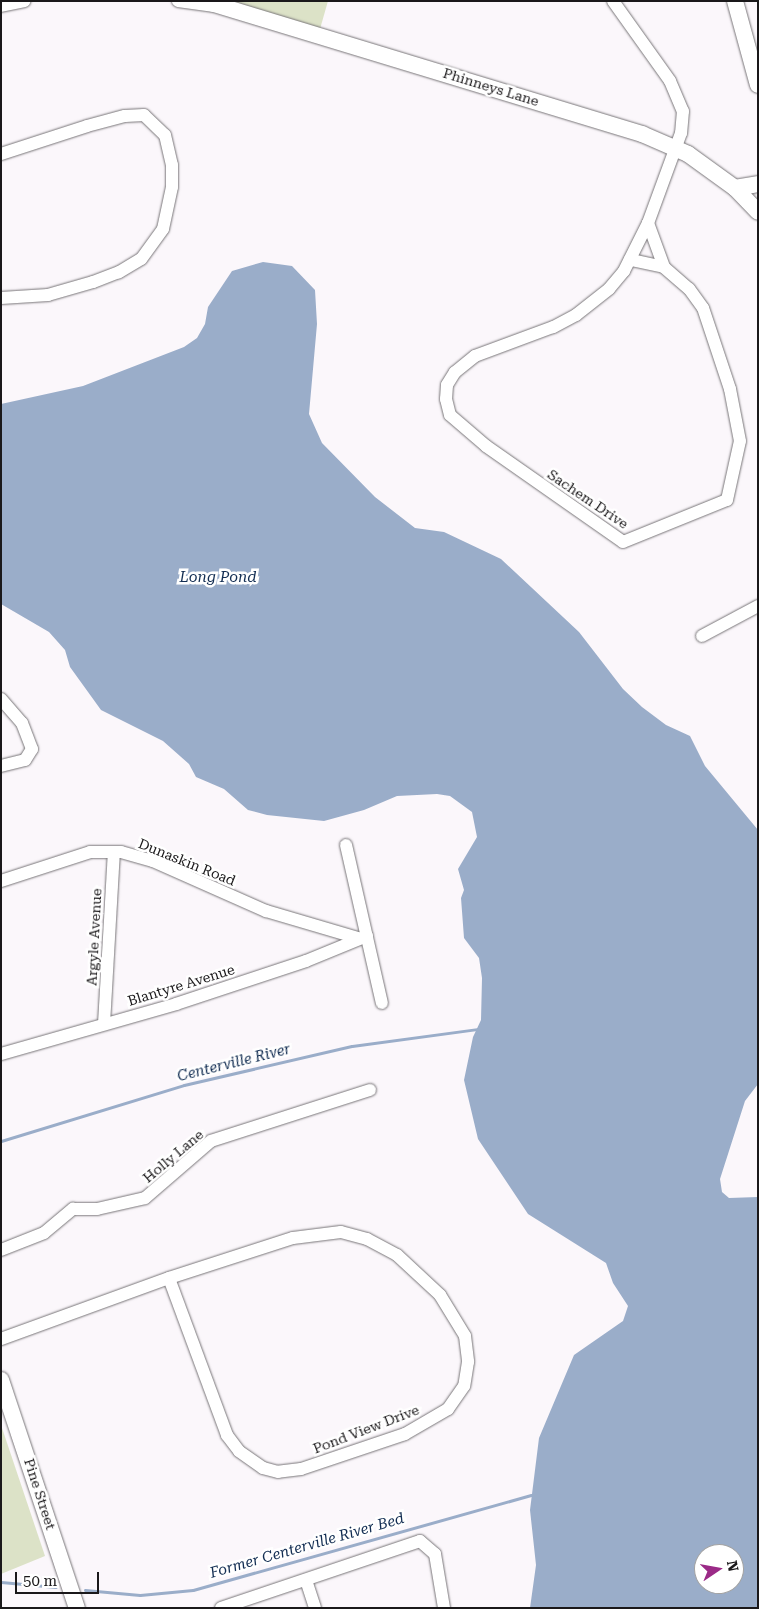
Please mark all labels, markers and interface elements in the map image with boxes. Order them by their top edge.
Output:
street label: Phinneys Lane [441,64,541,110]
street label: Sachem Drive [544,466,632,532]
water label: Long Pond [179,569,257,587]
street label: Dunaskin Road [136,835,238,889]
street label: Argyle Avenue [83,888,105,986]
street label: Blantyre Avenue [125,961,237,1009]
water label: Centerville River [175,1040,293,1086]
street label: Holly Lane [139,1126,207,1186]
street label: Pond View Drive [311,1401,421,1457]
street label: Pine Street [21,1456,59,1532]
water label: Former Centerville River Bed [208,1510,406,1582]
north arrow [694,1544,744,1594]
text: N [724,1559,742,1573]
scale bar [18,1562,101,1594]
text: 50 m [23,1572,57,1590]

